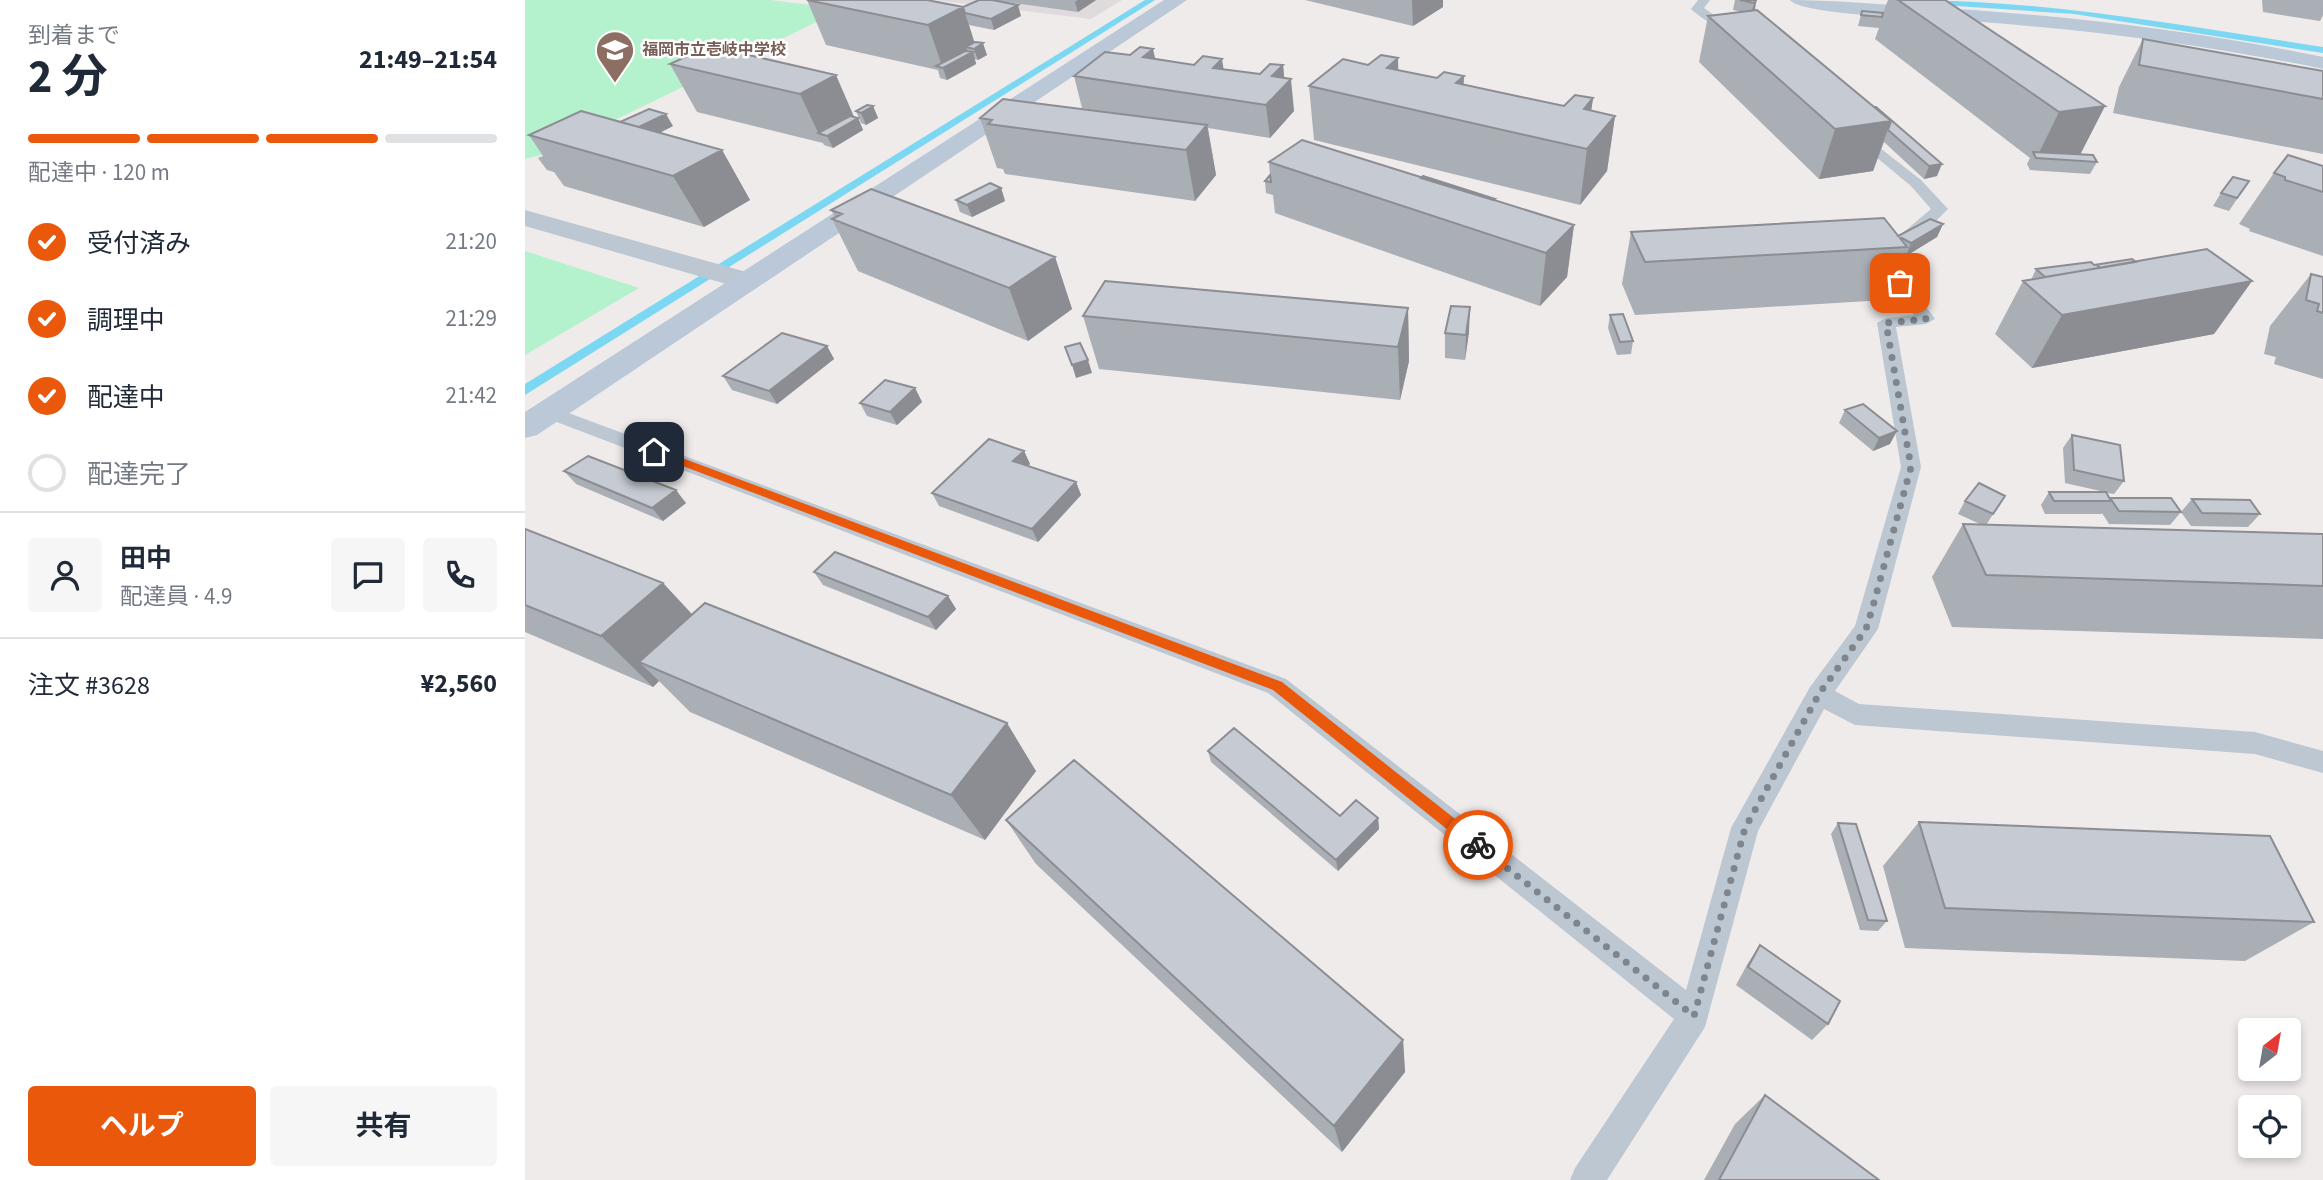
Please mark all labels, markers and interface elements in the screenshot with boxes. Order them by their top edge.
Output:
text: 到着まで [28,19,120,52]
school or university icon: 福岡市立壱岐中学校 [594,29,636,84]
place label: 福岡市立壱岐中学校 [642,39,786,61]
text: 21:49–21:54 [359,41,497,78]
text: 2 分 [28,45,108,110]
text: 配達中 · 120 m [28,156,170,189]
icon: check [28,223,66,261]
text: 受付済み [87,225,191,262]
text: 21:20 [446,225,497,258]
pin [1870,253,1930,313]
icon: bag [1881,264,1919,302]
icon: check [28,300,66,338]
text: 調理中 [87,302,165,339]
text: 21:29 [446,302,497,335]
icon: check [28,377,66,415]
text: 配達中 [87,379,165,416]
text: 21:42 [446,379,497,412]
pin [624,422,684,482]
icon: home [635,433,673,471]
text: 配達完了 [87,456,191,493]
button: person [28,538,102,612]
button: chat [331,538,405,612]
button: phone [423,538,497,612]
text: 田中 [120,540,172,577]
text: 配達員 · 4.9 [120,580,233,613]
text: ¥2,560 [421,665,497,702]
text: 注文 #3628 [28,667,150,704]
courier [1443,810,1513,880]
icon: bike [1459,826,1497,864]
north arrow [2238,1018,2301,1082]
map controls [2238,1018,2301,1158]
button: ヘルプ [28,1086,256,1166]
button: 共有 [270,1086,497,1166]
button: locate [2238,1095,2301,1158]

